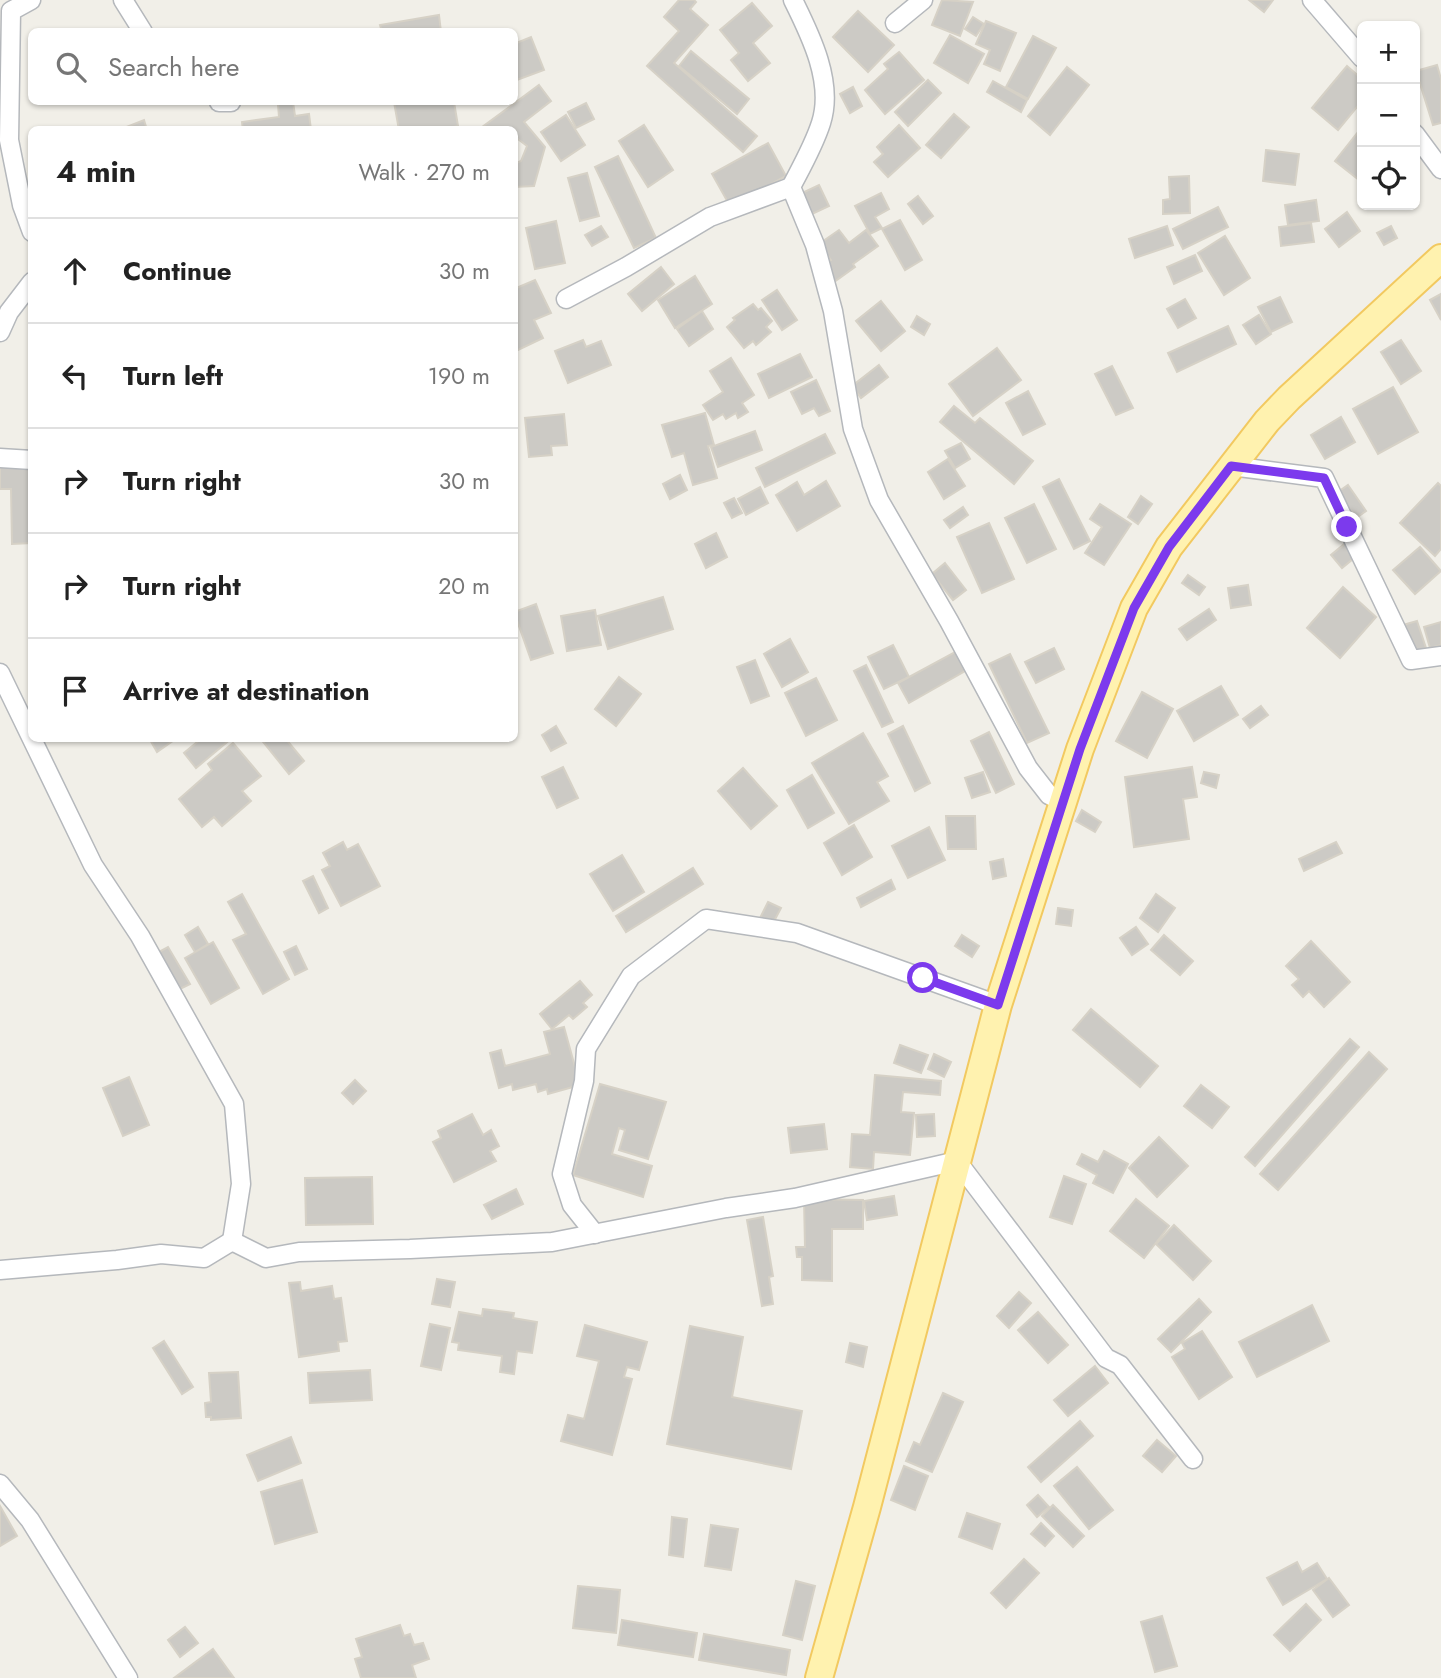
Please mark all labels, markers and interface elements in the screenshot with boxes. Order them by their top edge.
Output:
map controls [1357,21,1420,210]
button: + [1357,21,1420,84]
search box [28,28,518,105]
icon: search [52,48,90,86]
text: Search here [108,48,240,86]
button: − [1357,84,1420,147]
button: locate [1357,147,1420,210]
text: 4 min [56,150,136,193]
text: Walk · 270 m [359,155,490,189]
icon: ahead [56,252,94,290]
text: Continue [123,252,232,290]
text: 30 m [439,254,490,288]
icon: left [56,357,94,395]
text: Turn left [123,357,223,395]
text: 190 m [428,359,490,393]
icon: right [56,462,94,500]
text: Turn right [123,462,241,500]
text: 30 m [439,464,490,498]
route end [1331,511,1362,542]
icon: right [56,567,94,605]
text: Turn right [123,567,241,605]
text: 20 m [438,569,490,603]
icon: arrive [56,672,94,710]
text: Arrive at destination [123,672,370,710]
route start [907,962,938,993]

